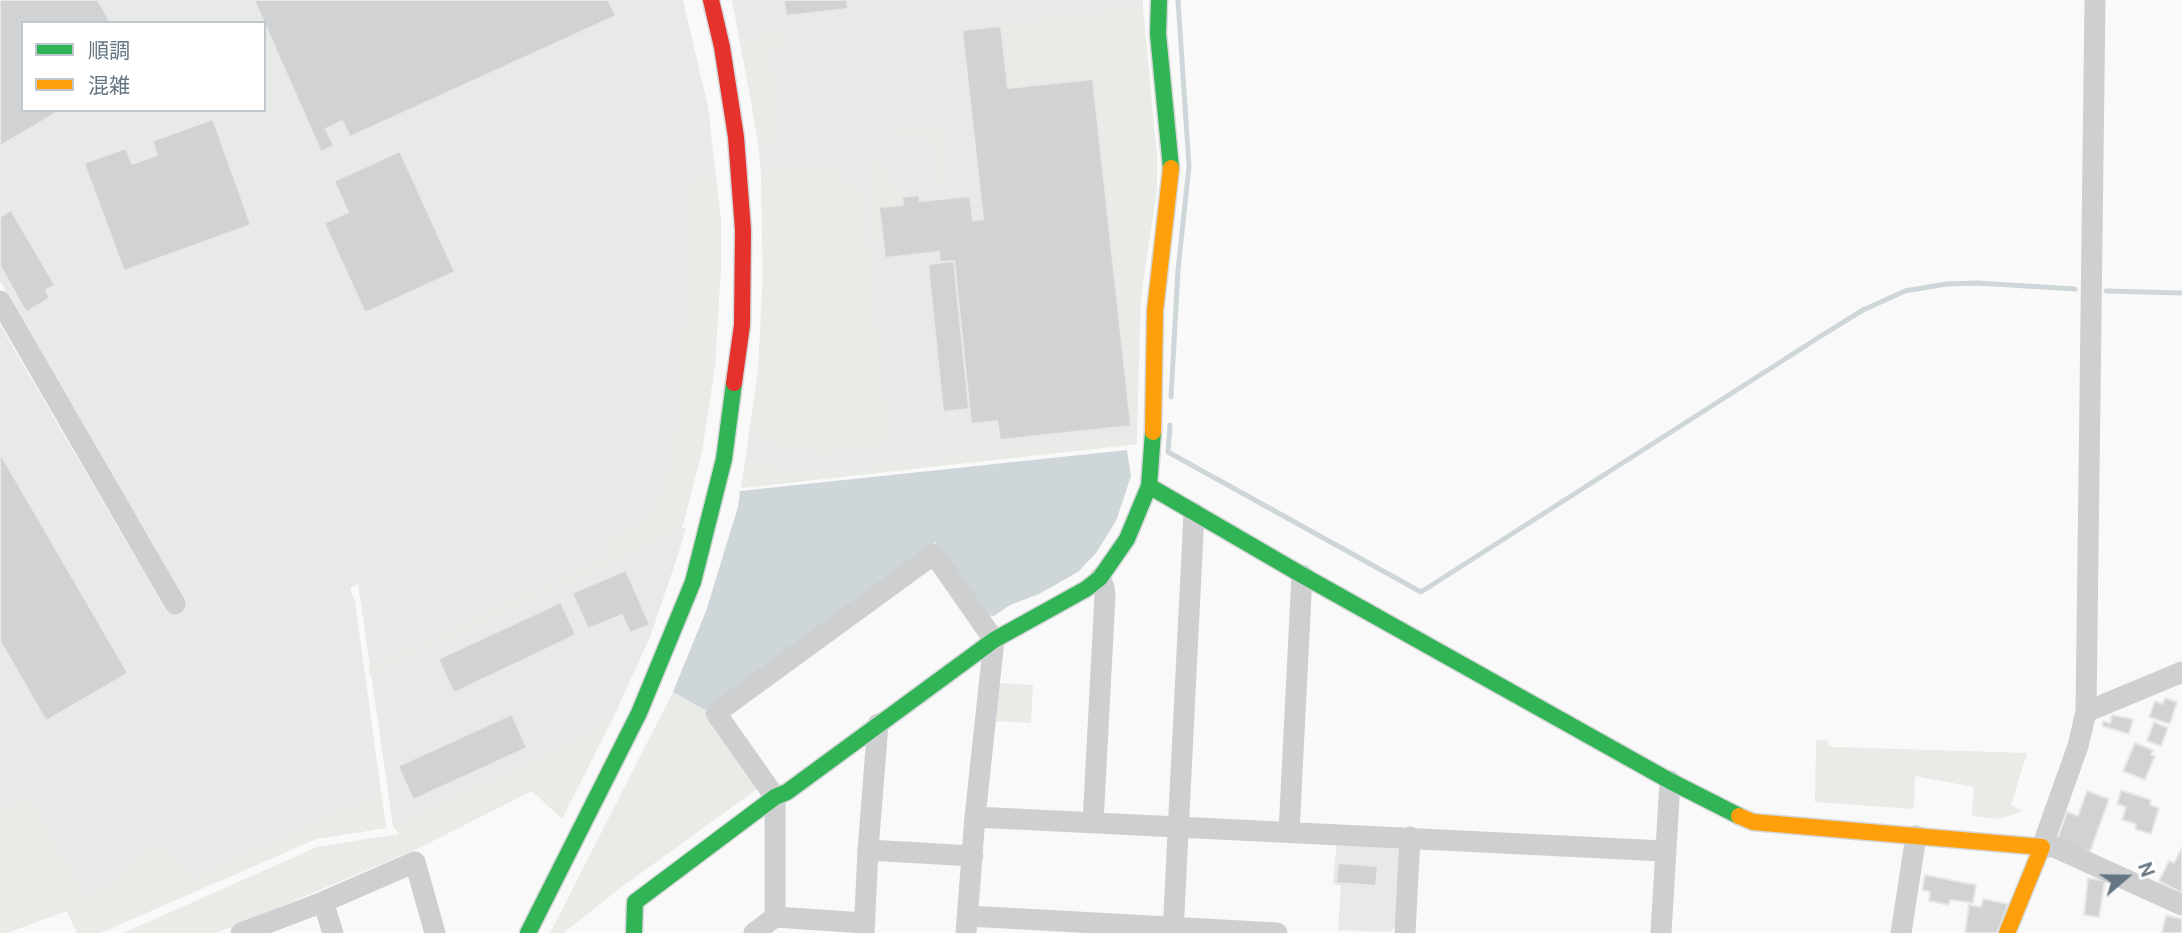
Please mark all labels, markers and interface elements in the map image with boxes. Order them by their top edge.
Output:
legend [21,21,266,112]
text: 順調 [88,37,130,65]
text: 混雑 [88,72,130,100]
north arrow [2091,842,2161,912]
text: N [2132,859,2160,880]

